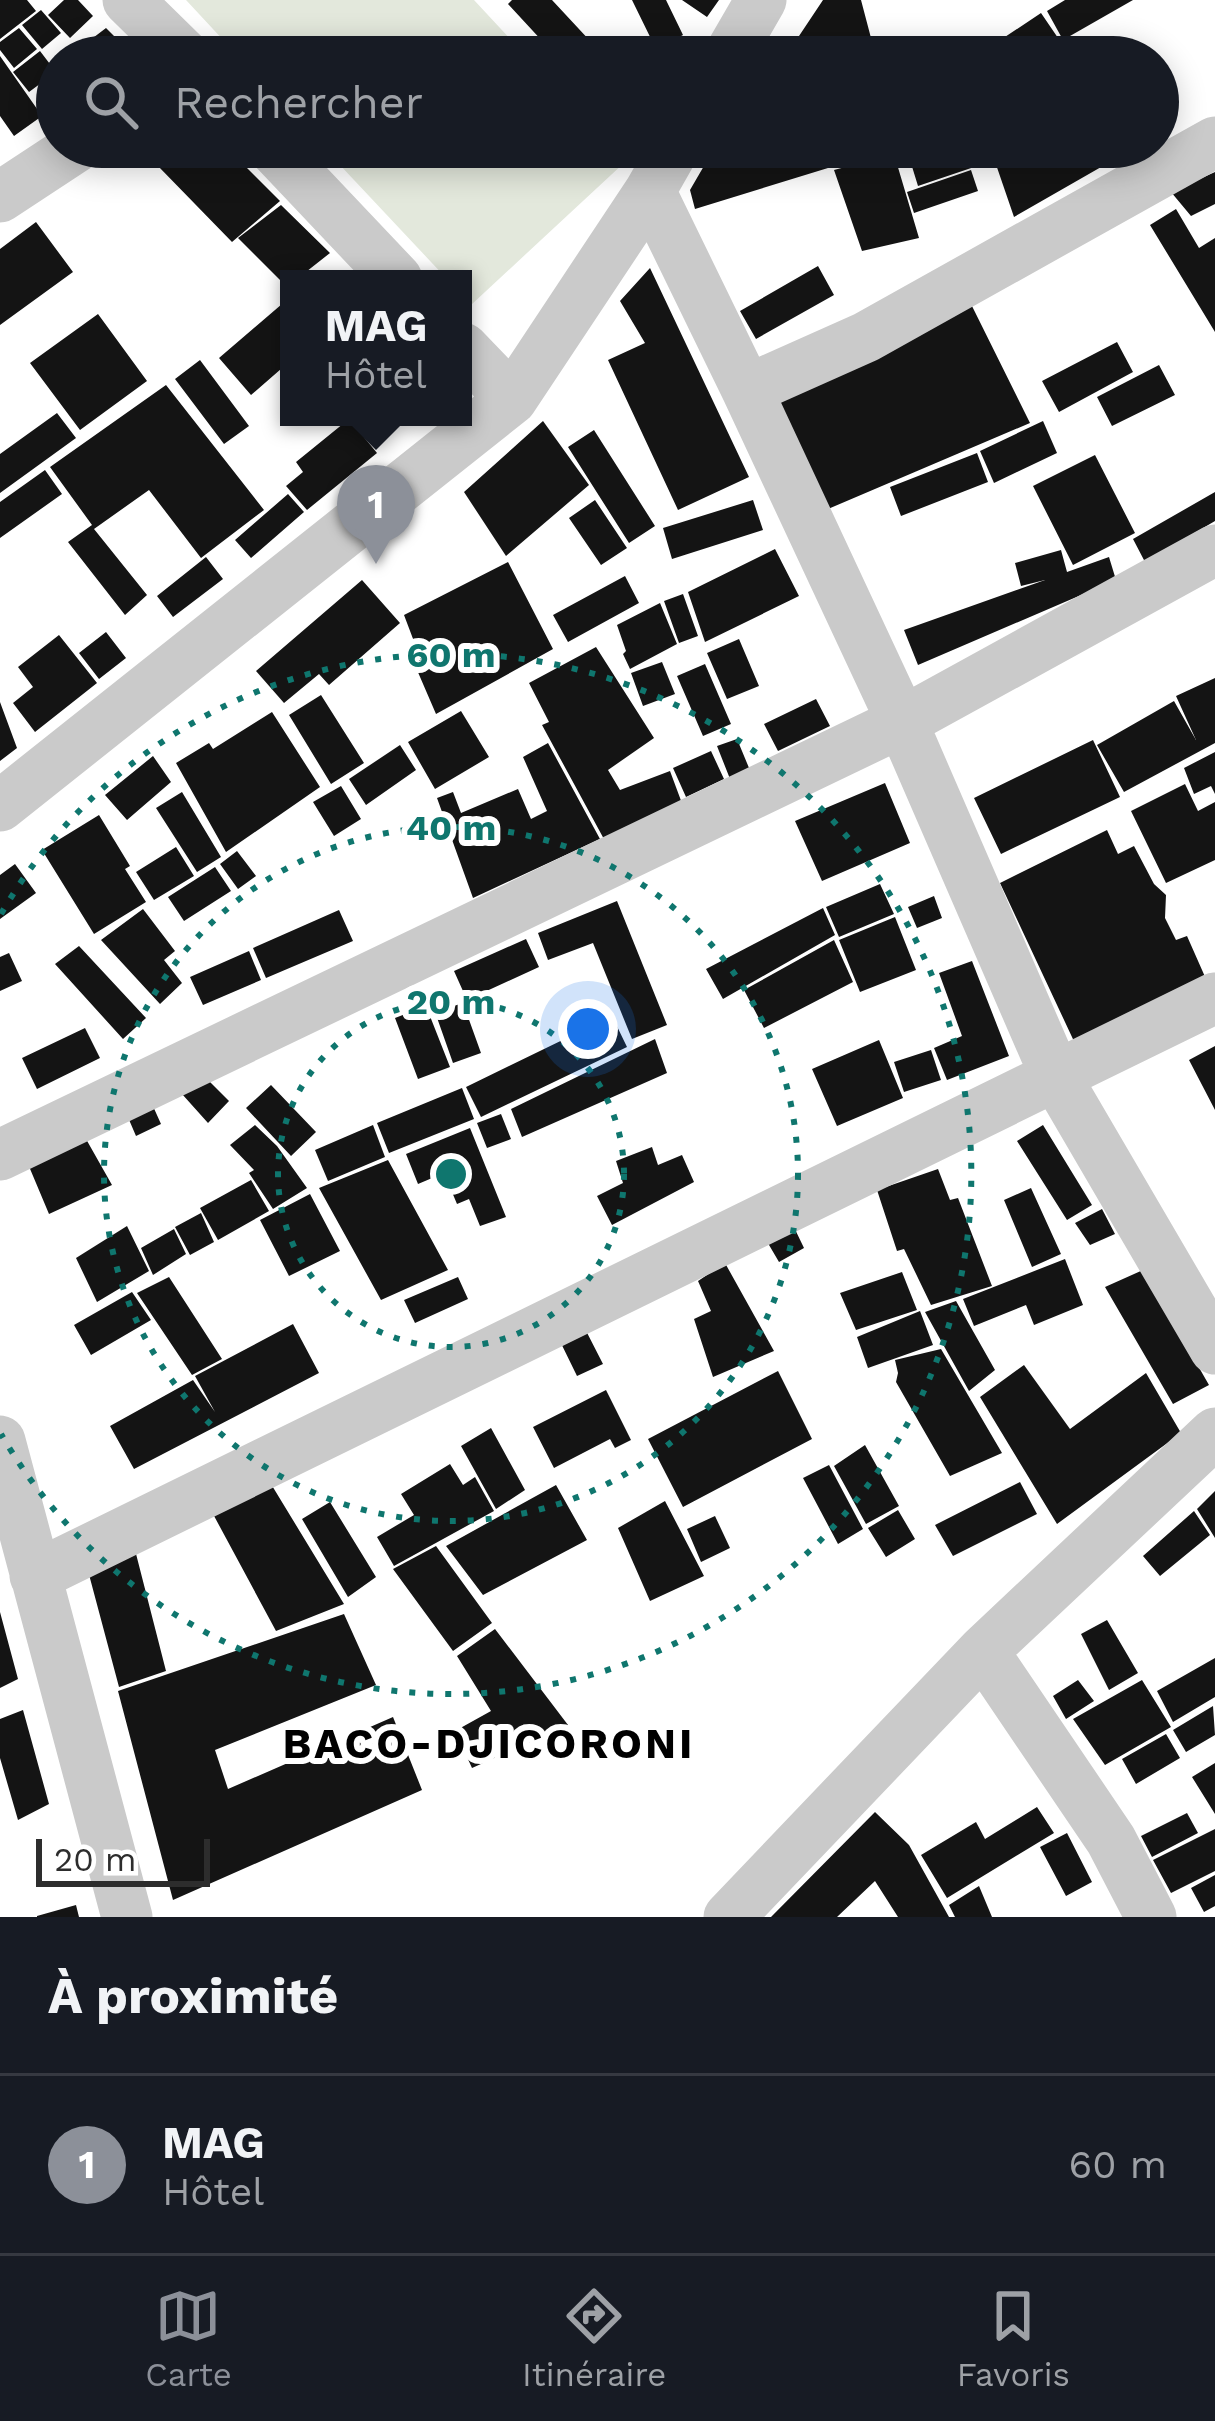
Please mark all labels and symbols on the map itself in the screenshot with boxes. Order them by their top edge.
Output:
pin: 1 [337,465,415,564]
text: 60 m [406,634,496,676]
text: 40 m [406,807,496,849]
text: 20 m [407,981,495,1023]
your location [558,999,618,1059]
centre of rings [430,1153,472,1195]
district label: BACO-DJICORONI [283,1719,695,1768]
scale bar [36,1833,210,1886]

